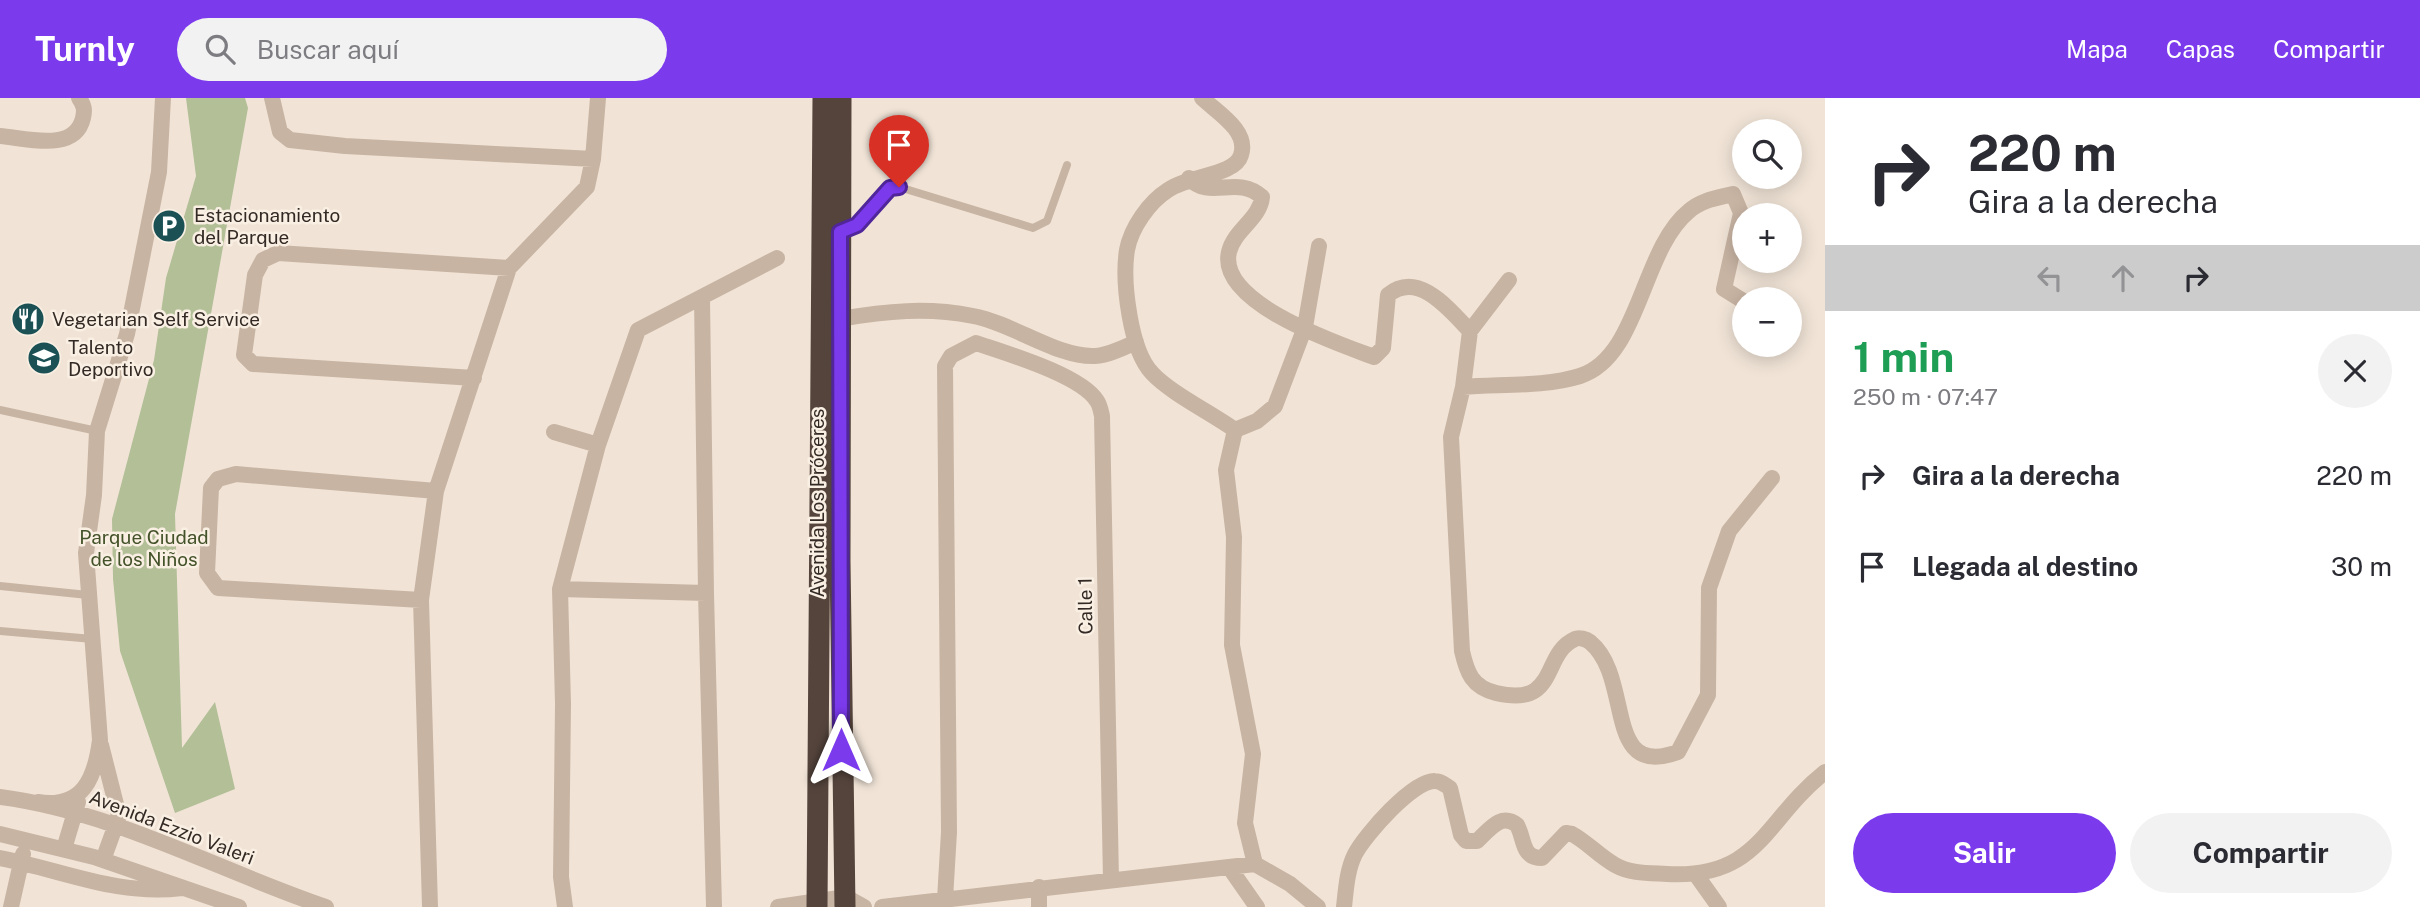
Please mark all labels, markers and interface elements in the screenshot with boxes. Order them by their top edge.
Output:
search box [177,18,667,81]
text: Turnly [35,30,135,68]
icon: search [201,30,239,68]
text: Buscar aquí [257,34,399,65]
text: Mapa [2066,35,2128,63]
text: Capas [2166,35,2235,63]
text: Compartir [2273,35,2385,63]
pin [869,115,929,187]
map controls [1732,119,1802,357]
button: search [1732,119,1802,189]
text: 220 m [1968,124,2117,182]
icon: arrive [880,126,918,164]
icon: right [1853,126,1944,217]
text: Gira a la derecha [1968,183,2218,220]
button: + [1732,203,1802,273]
place label: Estacionamiento del Parque [194,204,340,248]
parking icon: Estacionamiento del Parque [150,207,188,245]
icon: left [2031,259,2069,297]
icon: ahead [2104,259,2142,297]
icon: right [2177,259,2215,297]
button: − [1732,287,1802,357]
restaurant icon: Vegetarian Self Service [9,300,47,338]
place label: Vegetarian Self Service [52,308,260,330]
text: 1 min [1853,332,1954,381]
button: close [2318,334,2392,408]
place label: Talento Deportivo [68,336,153,380]
school or university icon: Talento Deportivo [25,339,63,377]
text: 250 m · 07:47 [1853,383,1998,410]
street label: Avenida Los Próceres [806,409,828,597]
icon: right [1853,457,1891,495]
text: Gira a la derecha [1912,460,2120,491]
text: 220 m [2316,460,2392,491]
park label: Parque Ciudad de los Niños [79,526,209,570]
icon: arrive [1853,548,1891,586]
text: Llegada al destino [1912,551,2138,582]
text: 30 m [2331,551,2392,582]
street label: Calle 1 [1074,577,1096,635]
position arrow [804,713,878,787]
street label: Avenida Ezzio Valeri [86,785,258,869]
button: Salir [1853,813,2116,893]
button: Compartir [2130,813,2392,893]

